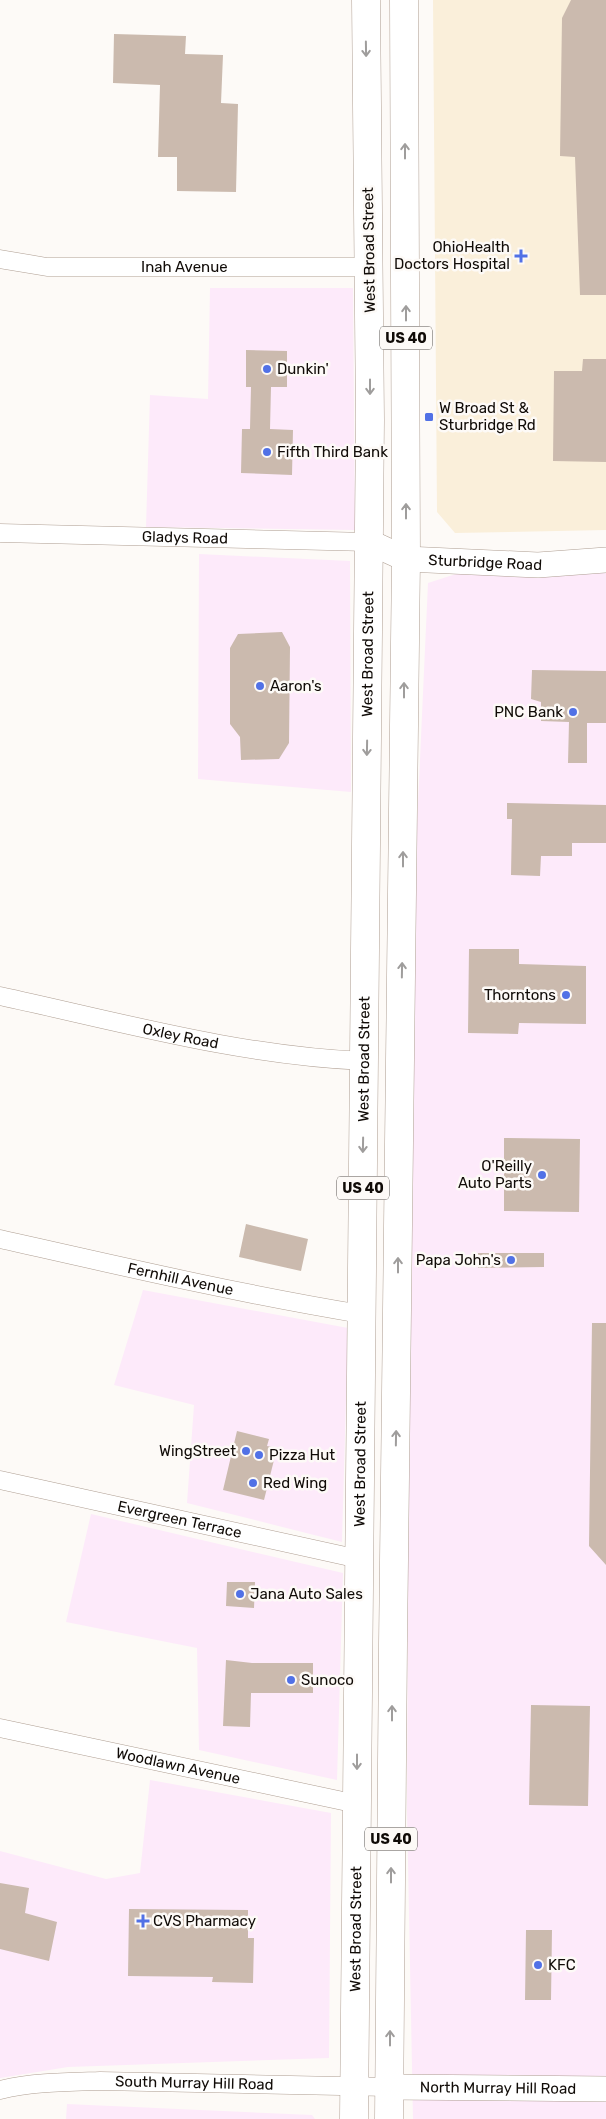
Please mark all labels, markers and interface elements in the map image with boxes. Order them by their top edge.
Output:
one-way arrow [361,40,371,56]
one-way arrow [400,143,410,159]
street label: West Broad Street [359,187,379,313]
place label: OhioHealth Doctors Hospital [394,238,510,273]
marker: OhioHealth Doctors Hospital [514,249,528,263]
street label: Inah Avenue [141,258,228,276]
one-way arrow [401,305,411,322]
road number: US 40 [380,326,432,349]
place label: Dunkin' [277,360,329,378]
marker: Dunkin' [261,363,273,375]
one-way arrow [365,379,375,395]
place label: W Broad St & Sturbridge Rd [439,399,536,434]
marker: W Broad St & Sturbridge Rd [423,411,435,423]
place label: Fifth Third Bank [277,443,388,461]
marker: Fifth Third Bank [261,446,273,458]
one-way arrow [401,503,411,519]
street label: Gladys Road [142,527,228,548]
street label: Sturbridge Road [428,551,542,574]
street label: West Broad Street [358,591,377,717]
place label: Aaron's [270,677,322,695]
marker: Aaron's [254,680,266,692]
one-way arrow [399,682,409,698]
place label: PNC Bank [494,703,563,721]
marker: PNC Bank [567,706,579,718]
one-way arrow [362,740,372,756]
one-way arrow [398,851,408,868]
one-way arrow [397,962,407,978]
place label: Thorntons [484,986,556,1004]
marker: Thorntons [560,989,572,1001]
street label: West Broad Street [354,996,374,1122]
street label: Oxley Road [141,1020,220,1053]
one-way arrow [359,1137,368,1153]
place label: O'Reilly Auto Parts [458,1157,532,1192]
marker: O'Reilly Auto Parts [536,1169,548,1181]
road number: US 40 [337,1176,389,1200]
place label: Papa John's [416,1251,501,1269]
marker: Papa John's [505,1254,517,1266]
one-way arrow [393,1257,403,1274]
street label: Fernhill Avenue [126,1259,235,1299]
street label: West Broad Street [351,1401,370,1527]
one-way arrow [391,1431,401,1447]
place label: WingStreet [159,1442,236,1460]
marker: WingStreet [240,1445,252,1457]
place label: Pizza Hut [269,1446,335,1464]
marker: Pizza Hut [253,1449,265,1461]
place label: Red Wing [263,1474,327,1492]
marker: Red Wing [247,1477,259,1489]
street label: Evergreen Terrace [116,1497,243,1542]
place label: Jana Auto Sales [250,1585,363,1603]
marker: Jana Auto Sales [234,1588,246,1600]
place label: Sunoco [301,1671,354,1689]
marker: Sunoco [285,1674,297,1686]
one-way arrow [387,1705,397,1722]
street label: Woodlawn Avenue [114,1744,242,1788]
one-way arrow [352,1753,362,1769]
road number: US 40 [365,1828,417,1850]
street label: West Broad Street [346,1866,365,1992]
one-way arrow [386,1868,396,1884]
place label: CVS Pharmacy [153,1912,256,1930]
marker: CVS Pharmacy [137,1915,149,1927]
place label: KFC [548,1956,576,1974]
marker: KFC [532,1959,544,1971]
one-way arrow [385,2030,395,2046]
street label: South Murray Hill Road [115,2072,274,2094]
street label: North Murray Hill Road [420,2078,576,2098]

